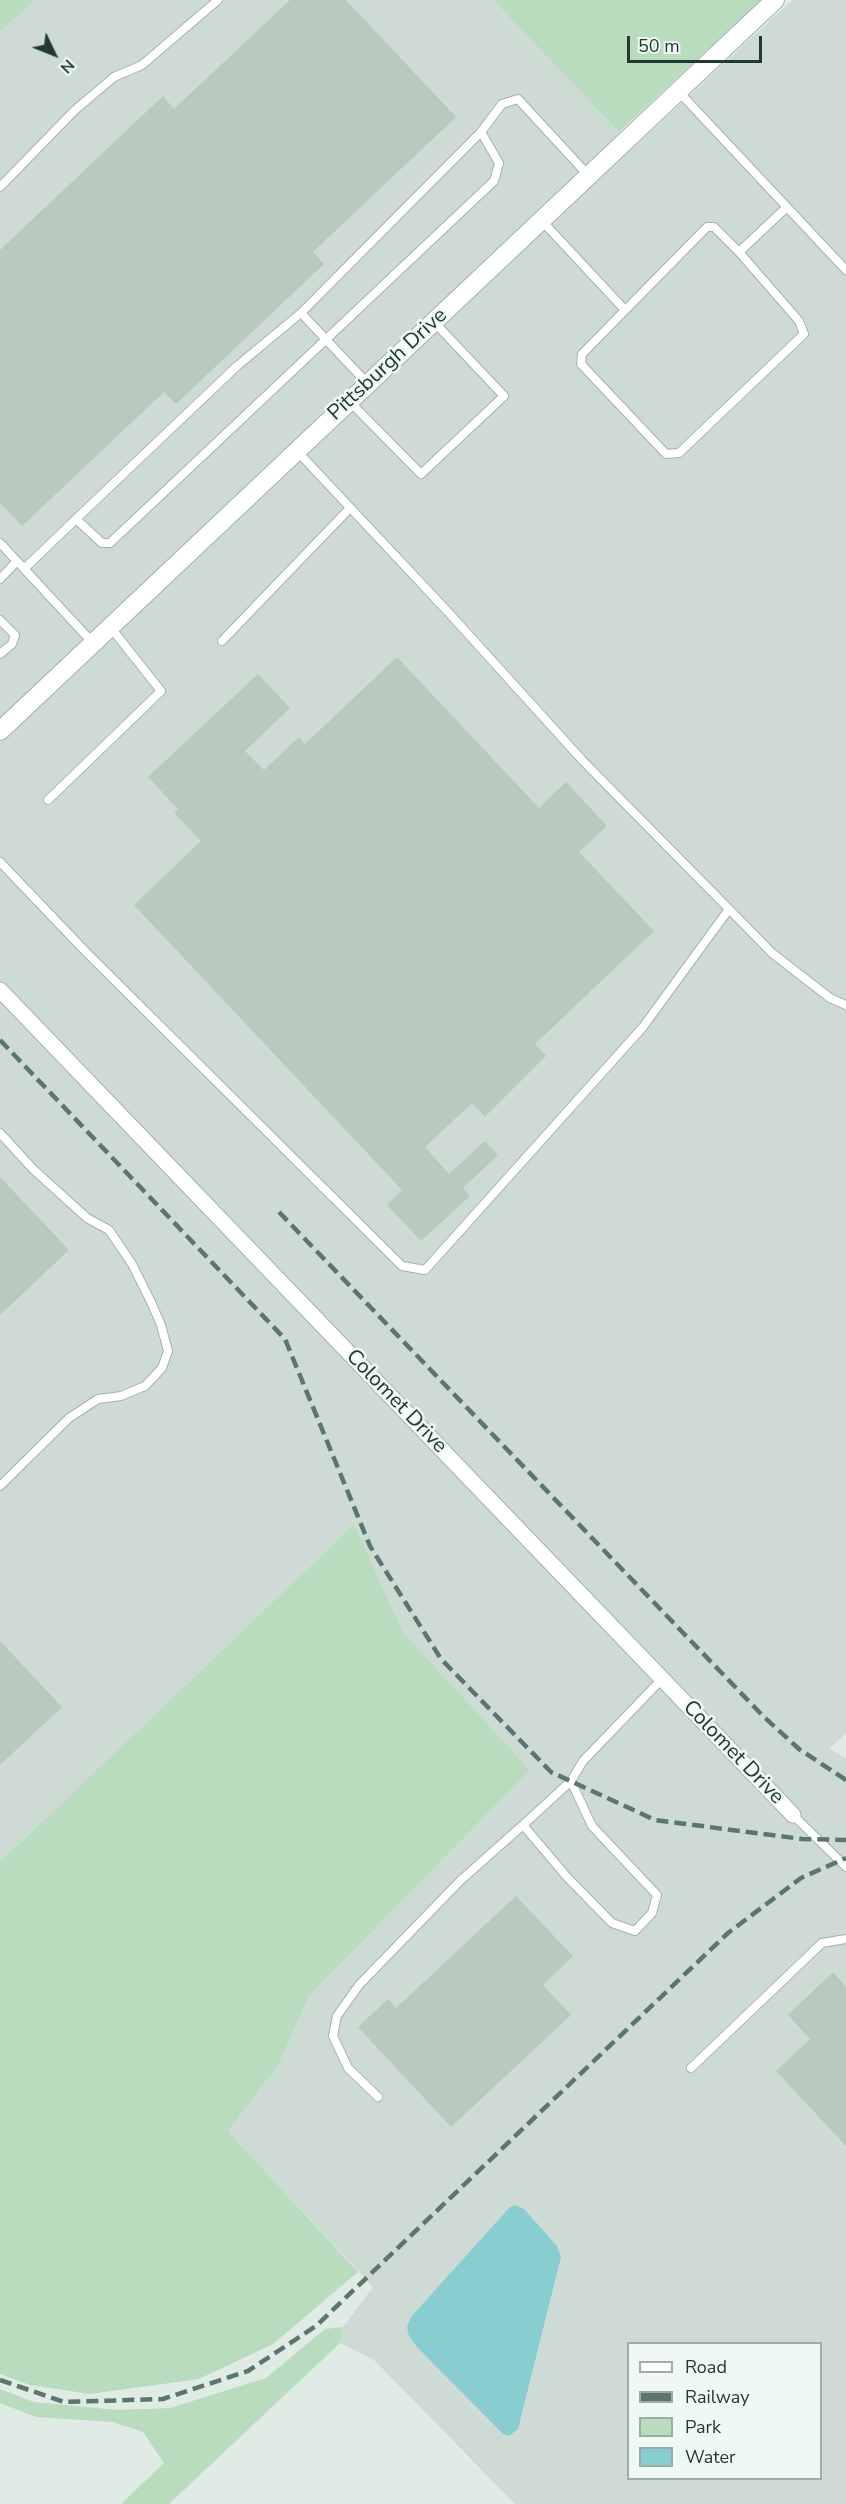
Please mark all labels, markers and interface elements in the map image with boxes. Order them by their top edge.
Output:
north arrow [24,24,84,84]
scale bar [630,24,765,62]
text: 50 m [638,34,680,58]
text: N [55,54,79,78]
street label: Pittsburgh Drive [323,303,453,427]
street label: Colomet Drive [340,1345,452,1459]
street label: Colomet Drive [677,1696,789,1810]
legend [627,2342,822,2480]
text: Road [685,2355,727,2379]
text: Railway [685,2385,750,2409]
text: Park [685,2415,721,2439]
text: Water [685,2445,736,2469]

